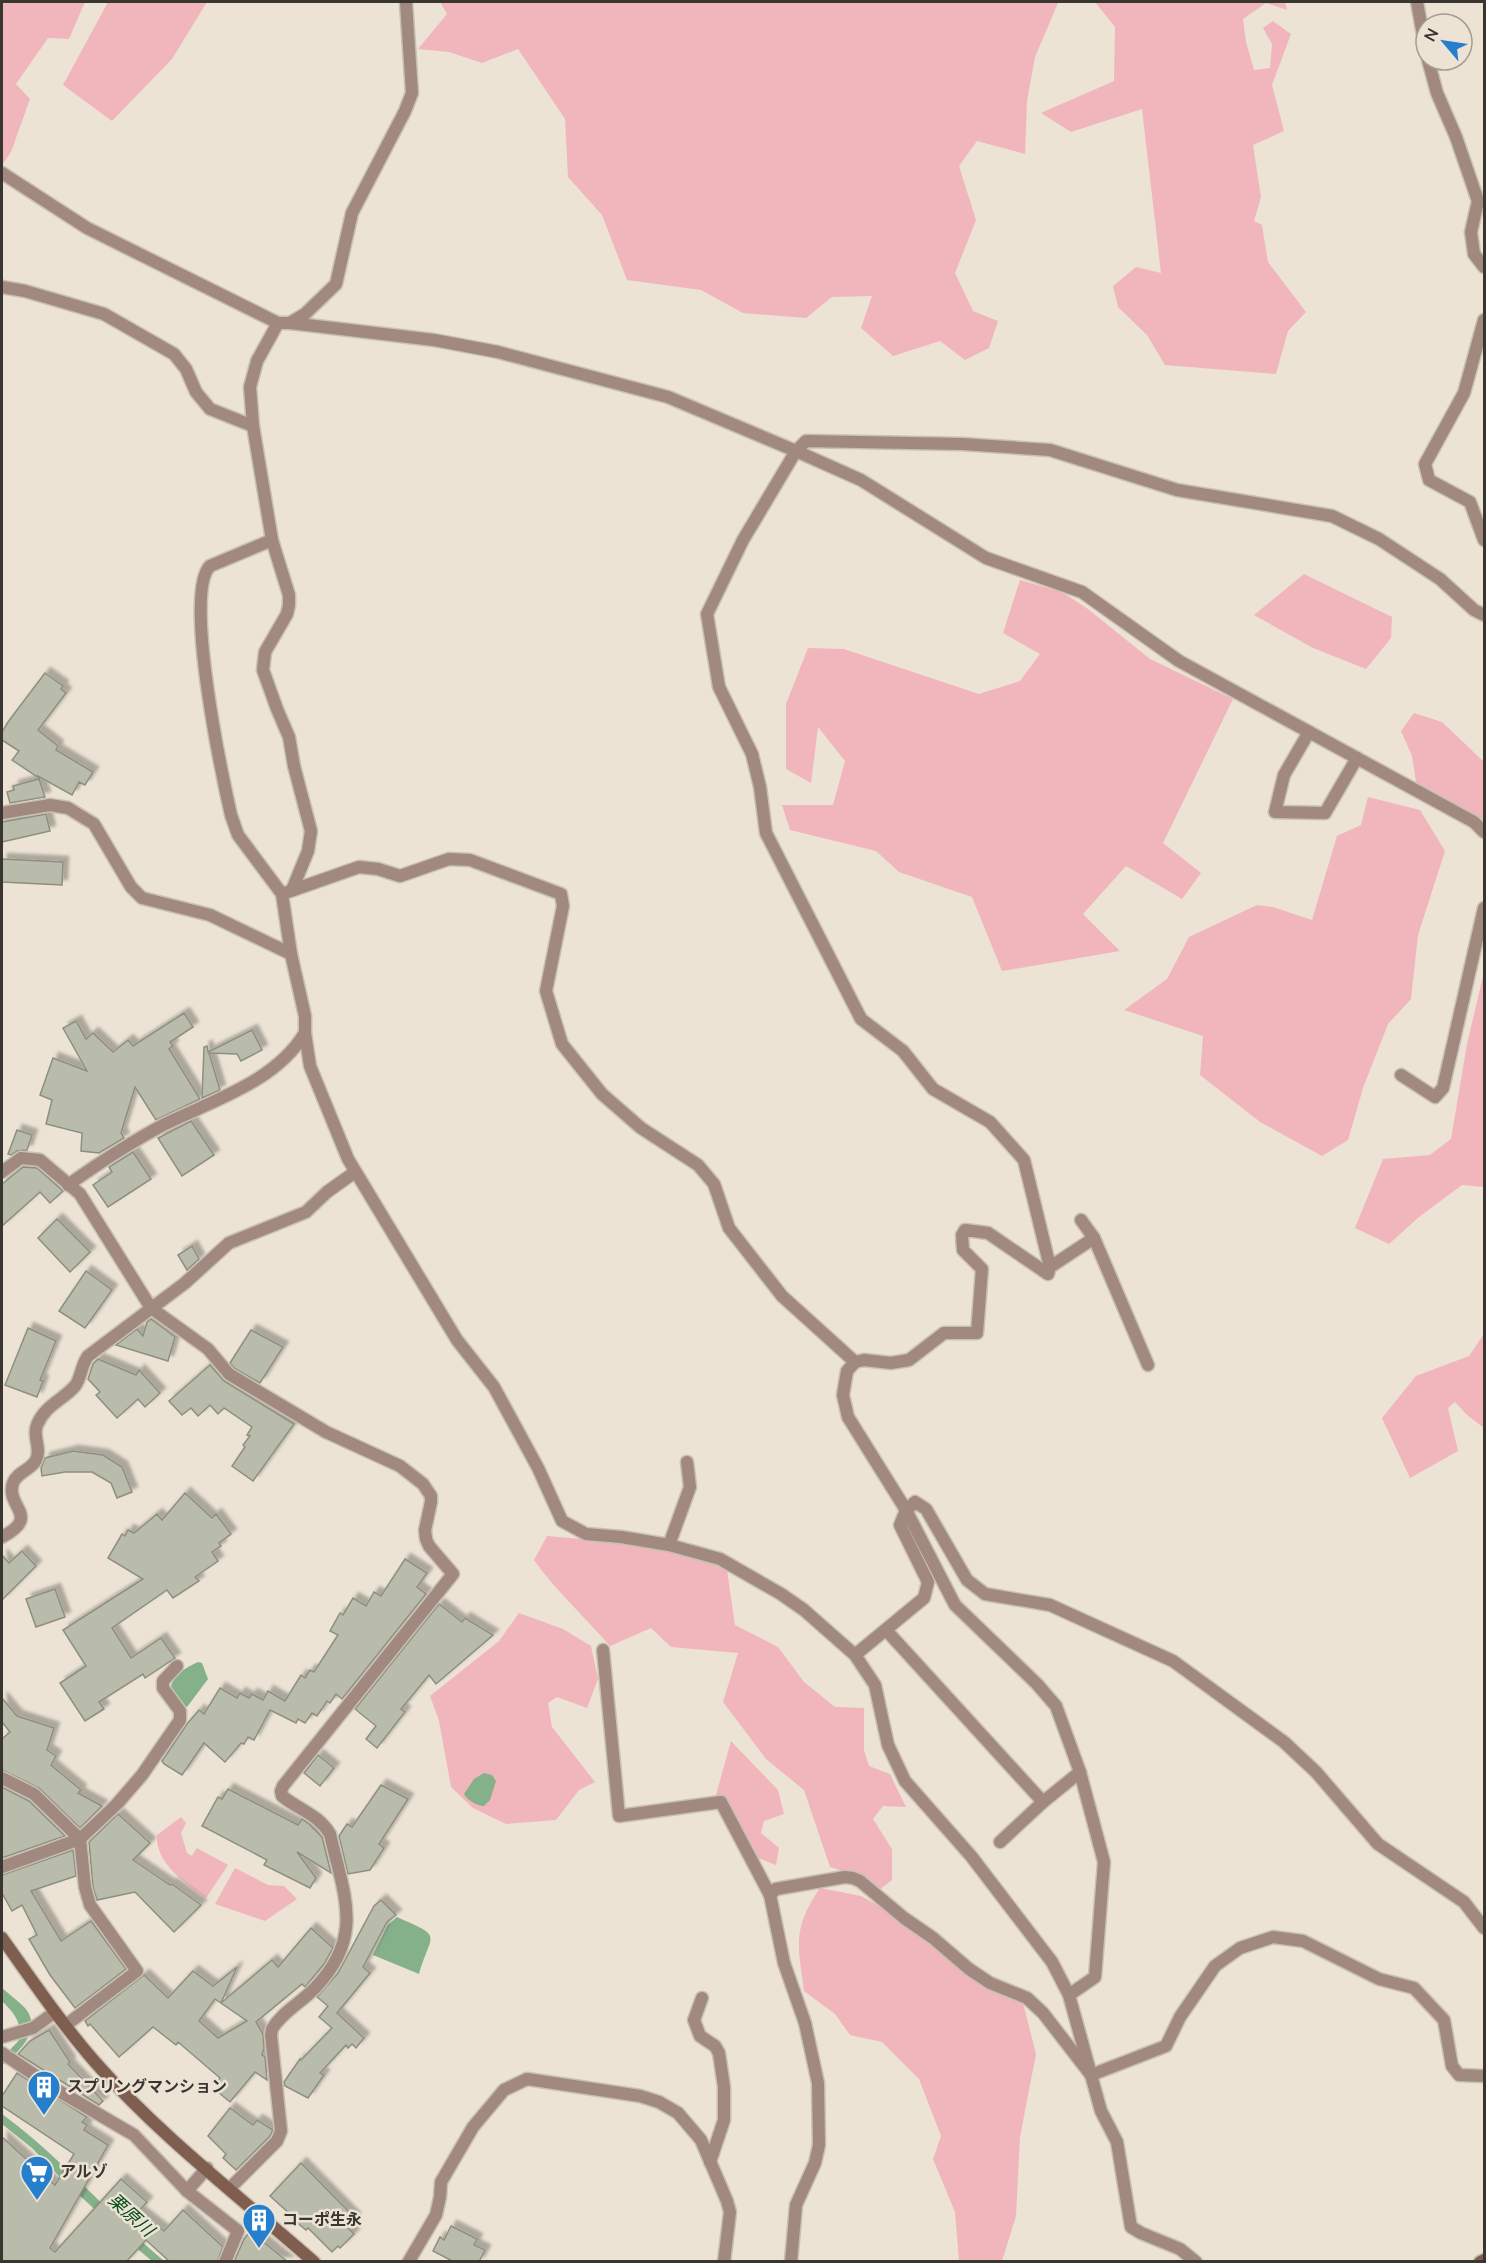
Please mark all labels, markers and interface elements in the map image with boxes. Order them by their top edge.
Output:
north arrow [1414,12,1474,72]
text: N [1419,25,1444,46]
building icon: スプリングマンション [26,2069,62,2116]
place label: スプリングマンション [67,2076,227,2098]
supermarket icon: アルゾ [19,2154,55,2201]
place label: アルゾ [60,2161,108,2183]
water label: 栗原川 [103,2188,161,2243]
building icon: コーポ生永 [241,2202,277,2249]
place label: コーポ生永 [282,2209,362,2231]

